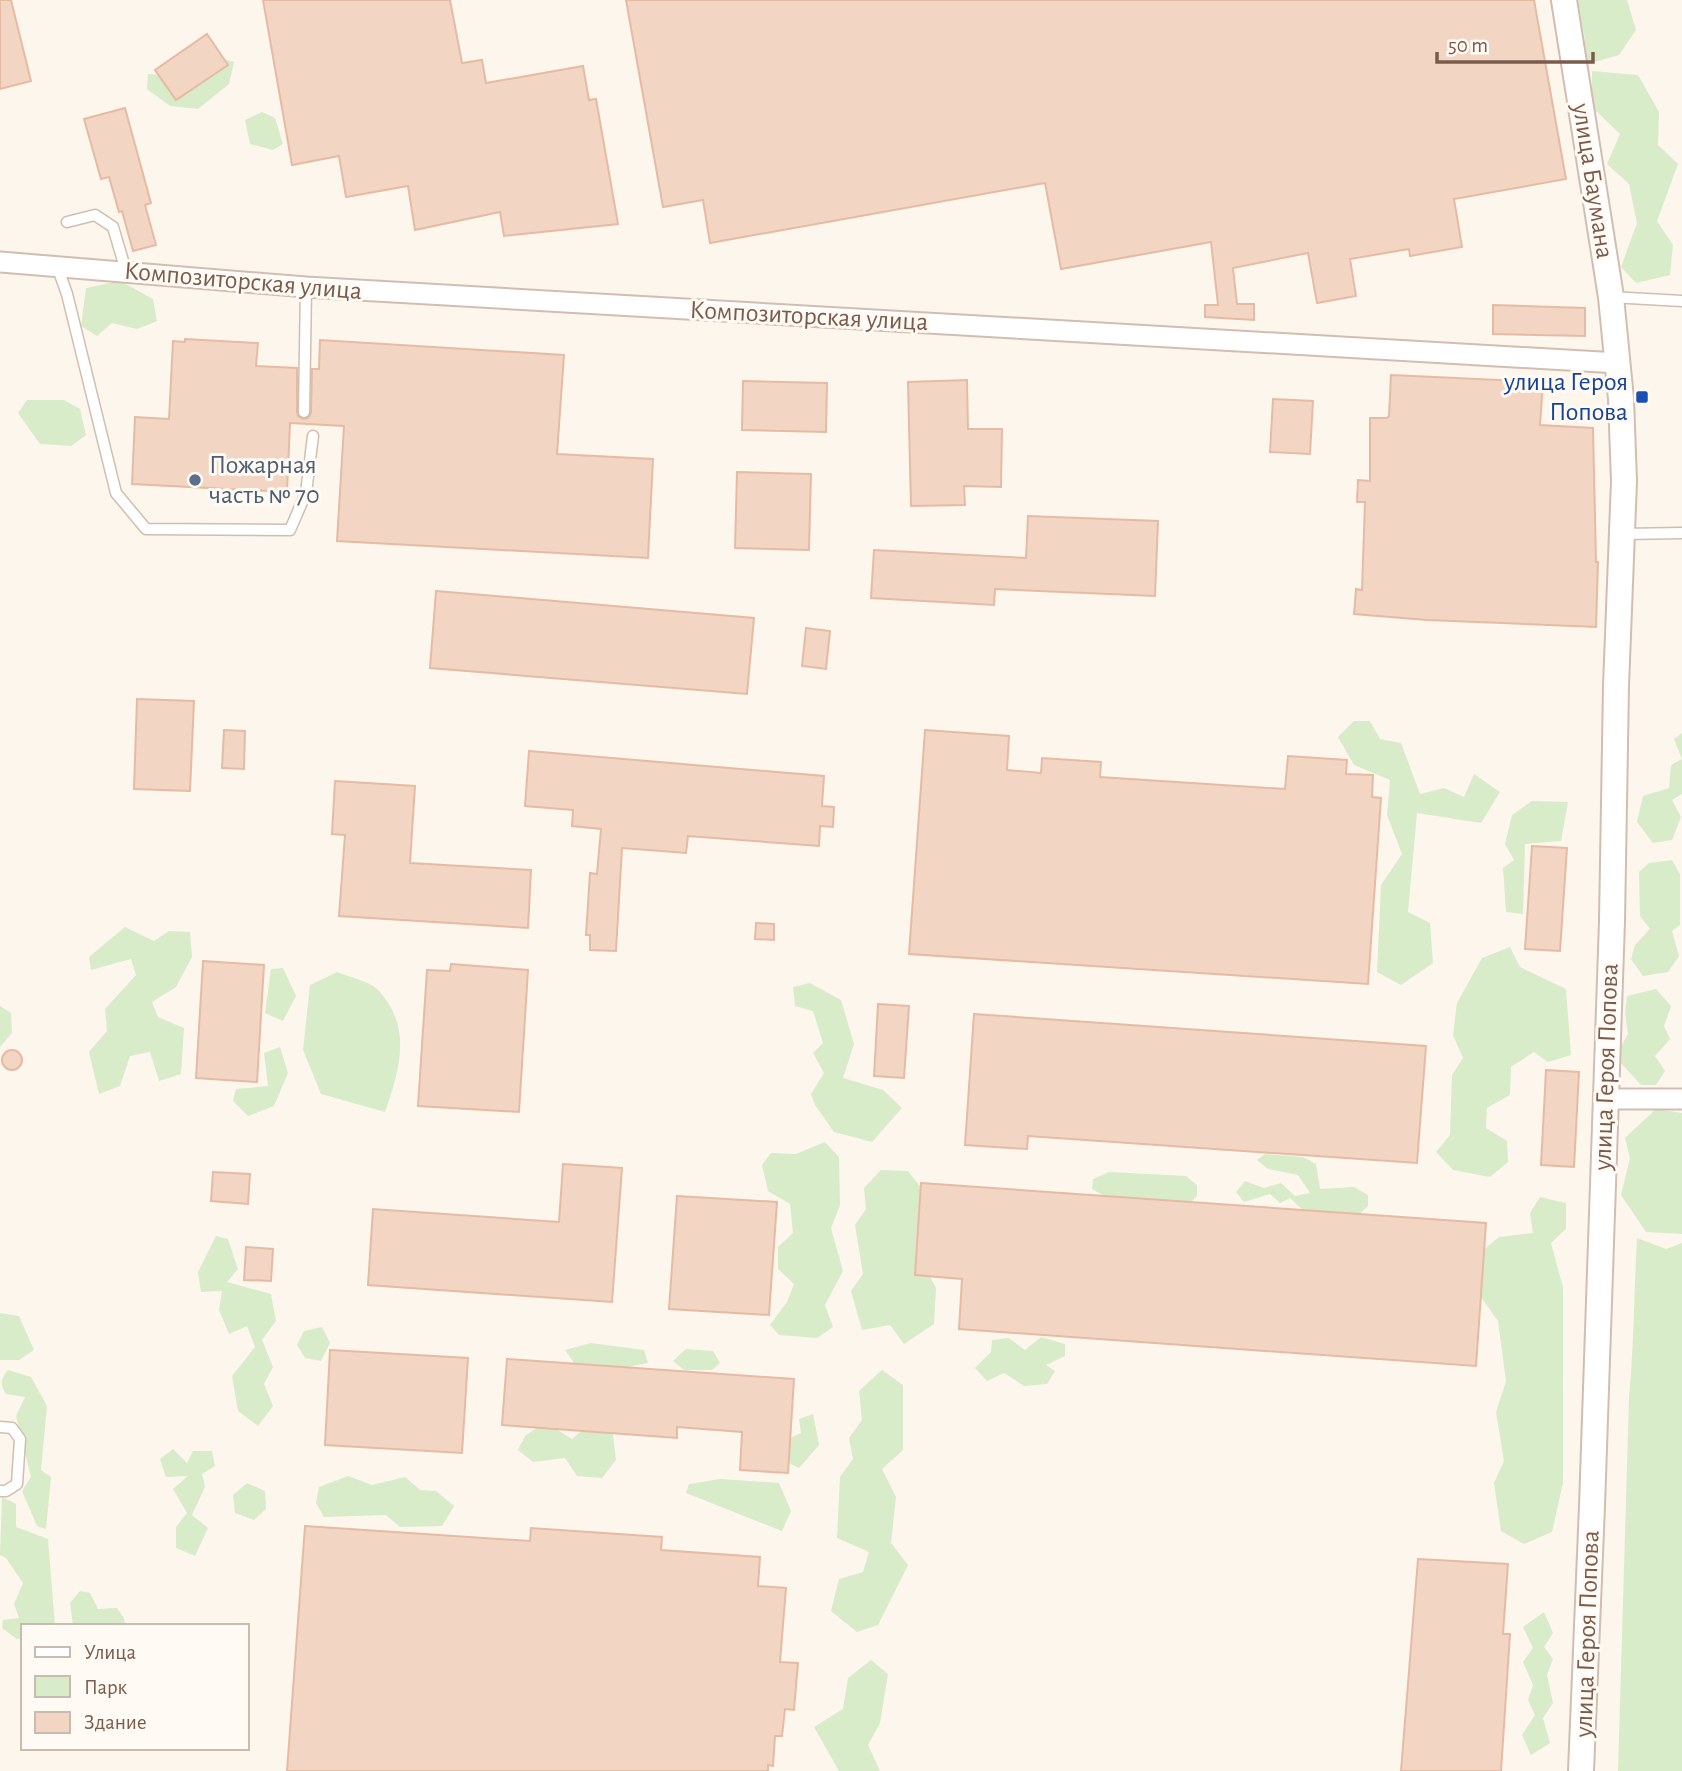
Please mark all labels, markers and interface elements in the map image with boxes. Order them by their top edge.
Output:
scale bar [1437,21,1593,65]
text: 50 m [1448,35,1488,56]
street label: улица Баумана [1568,100,1618,261]
street label: Композиторская улица [123,258,363,304]
street label: Композиторская улица [689,297,929,335]
place label: улица Героя Попова [1503,369,1628,425]
marker: улица Героя Попова [1634,389,1650,405]
place label: Пожарная часть № 70 [209,452,320,508]
marker: Пожарная часть № 70 [187,472,203,488]
street label: улица Героя Попова [1589,963,1623,1172]
street label: улица Героя Попова [1570,1530,1604,1739]
legend [21,1624,248,1750]
text: Улица [84,1642,137,1663]
text: Парк [84,1677,128,1698]
text: Здание [84,1712,147,1733]

